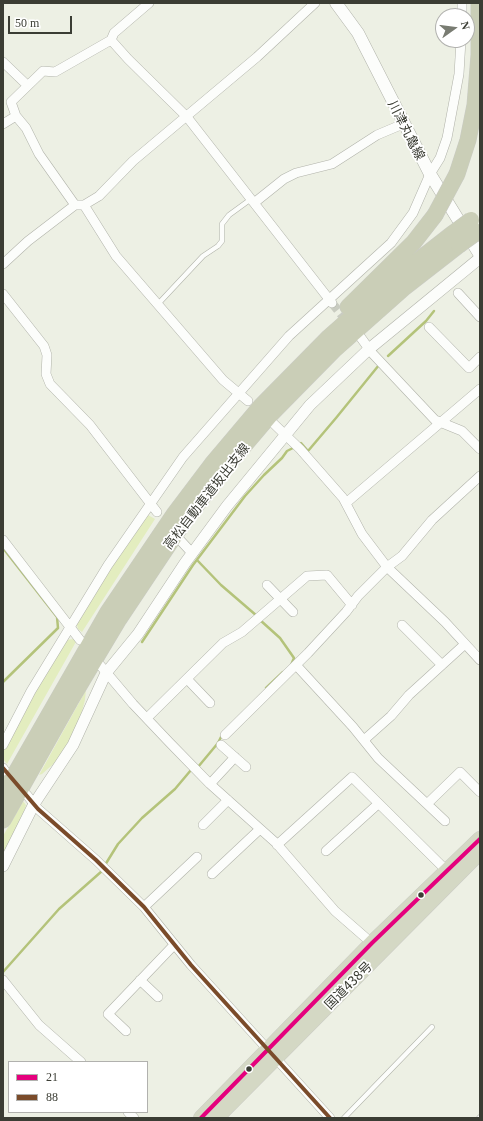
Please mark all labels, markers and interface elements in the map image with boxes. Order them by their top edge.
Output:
scale bar [10,8,74,34]
north arrow [435,8,475,48]
text: 50 m [15,16,39,30]
text: N [459,20,472,31]
street label: 川津丸亀線 [385,98,429,162]
street label: 高松自動車道坂出支線 [160,440,252,552]
unlabelled marker [416,890,426,900]
street label: 国道438号 [321,958,375,1012]
legend [8,1061,148,1113]
unlabelled marker [244,1064,254,1074]
text: 21 [46,1070,58,1084]
text: 88 [46,1090,58,1104]

